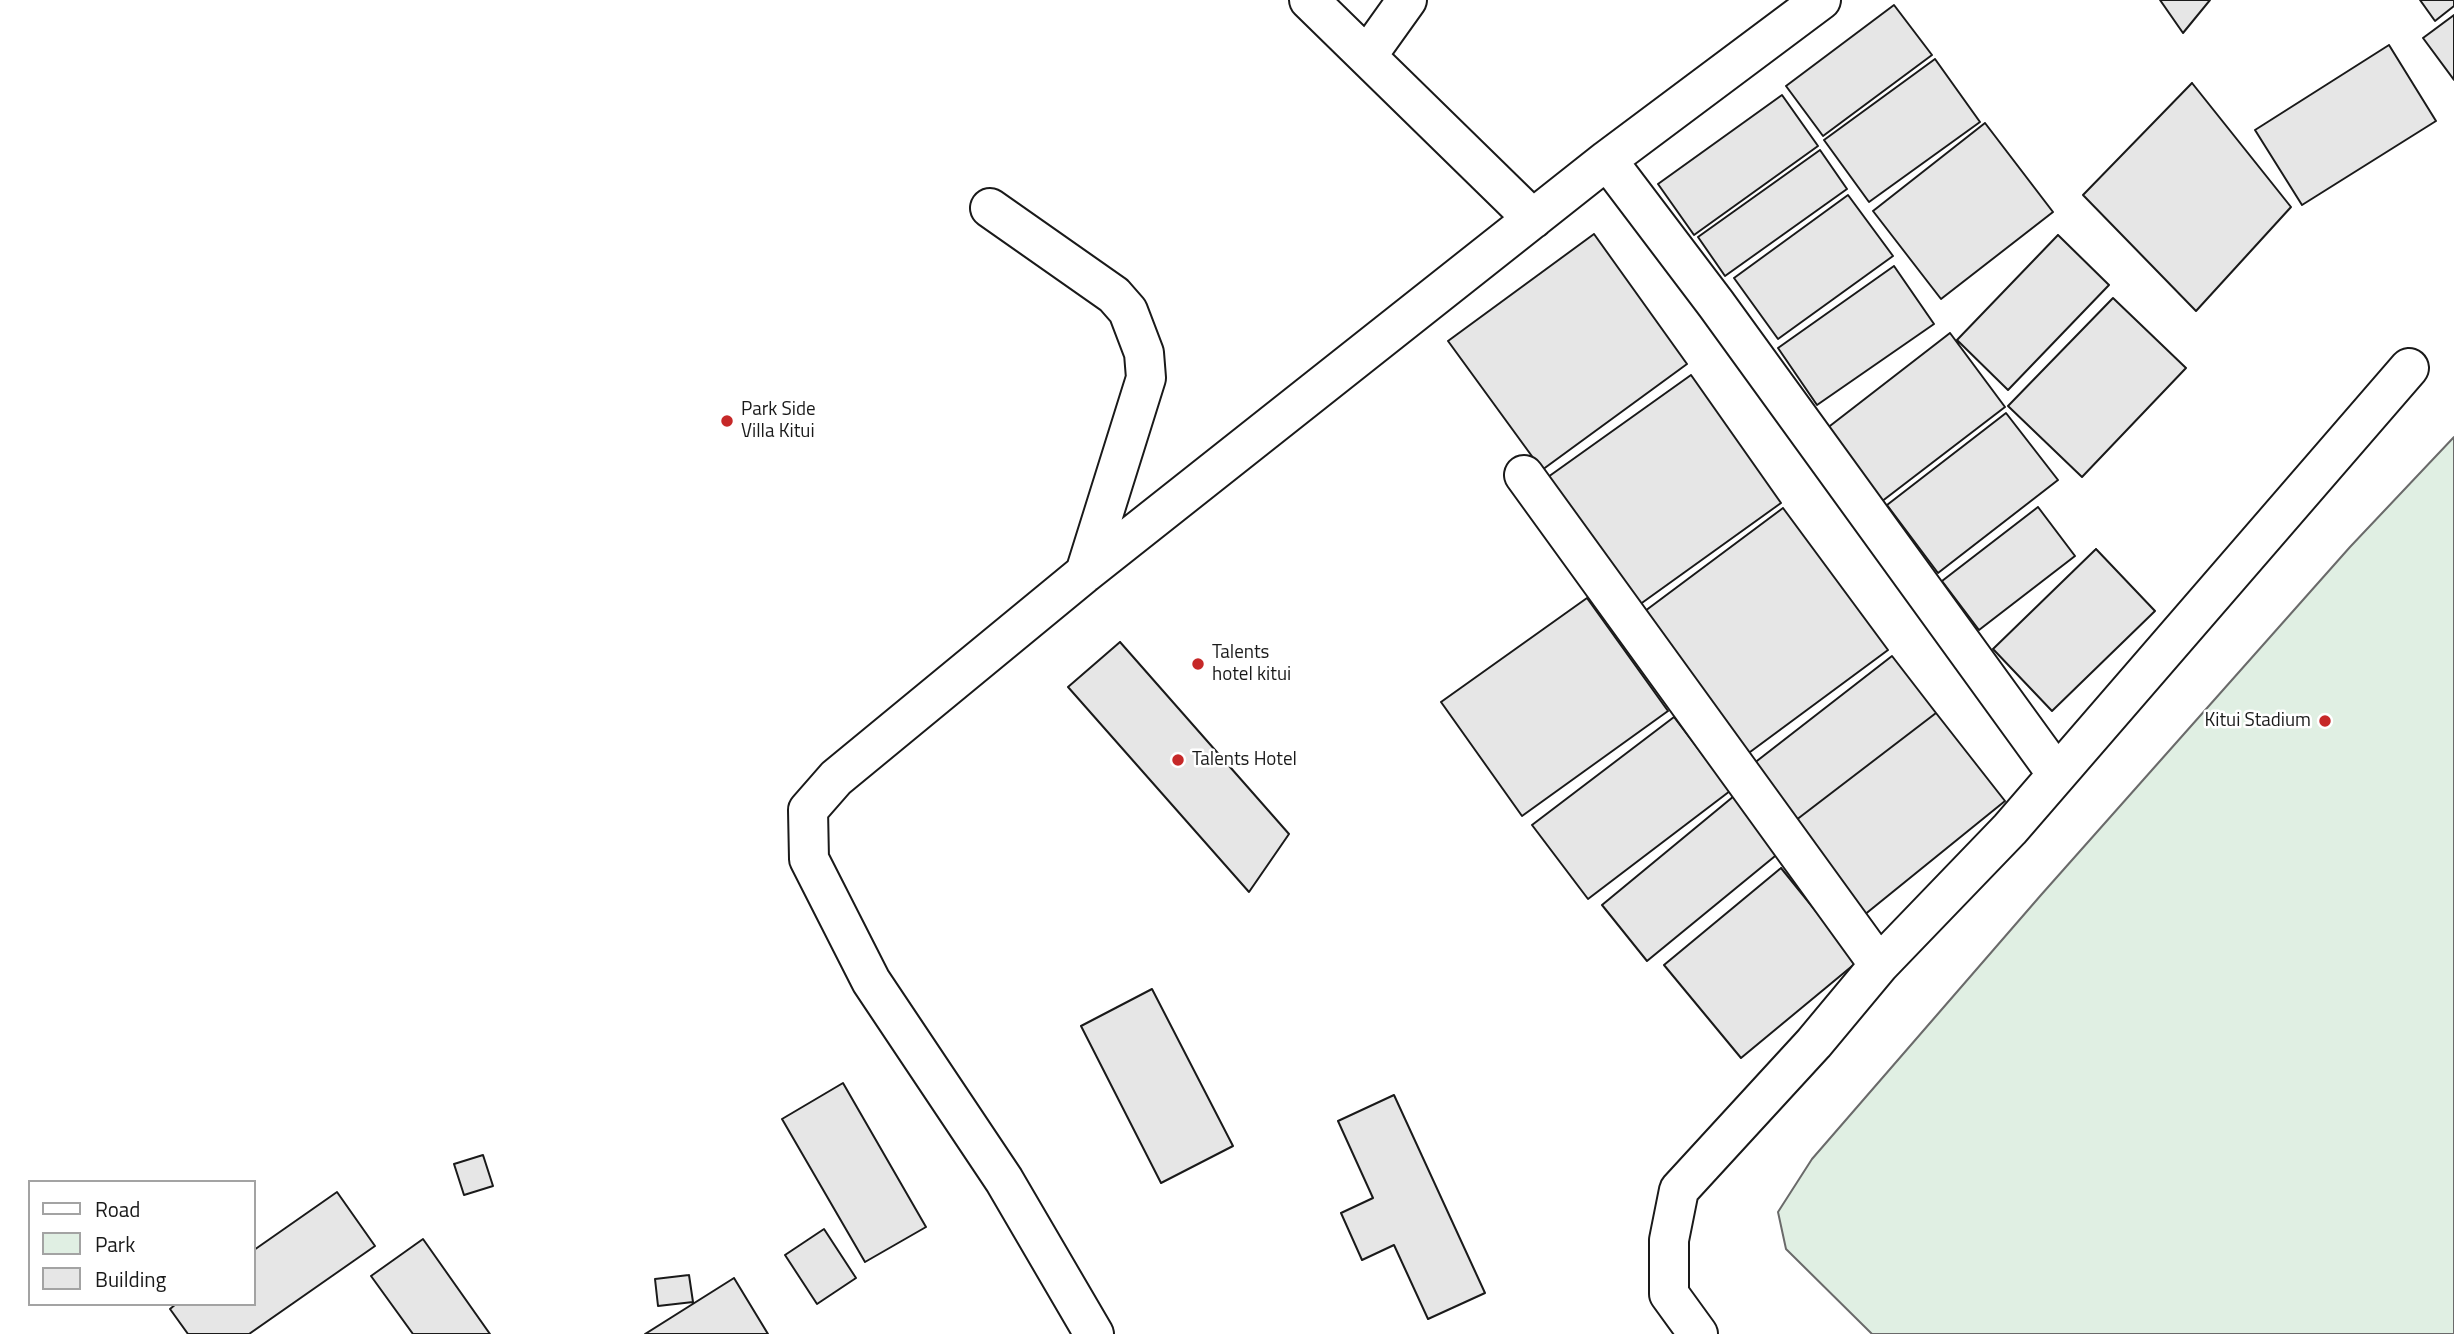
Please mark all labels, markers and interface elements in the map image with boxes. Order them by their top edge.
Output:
place label: Park Side Villa Kitui [741,399,816,443]
marker: Park Side Villa Kitui [719,413,735,429]
place label: Talents hotel kitui [1212,642,1291,686]
marker: Talents hotel kitui [1190,656,1206,672]
place label: Kitui Stadium [2204,710,2311,732]
marker: Kitui Stadium [2317,713,2333,729]
place label: Talents Hotel [1192,749,1297,771]
marker: Talents Hotel [1170,752,1186,768]
legend [28,1180,256,1306]
text: Road [95,1193,140,1225]
text: Park [95,1228,135,1260]
text: Building [95,1263,166,1295]

